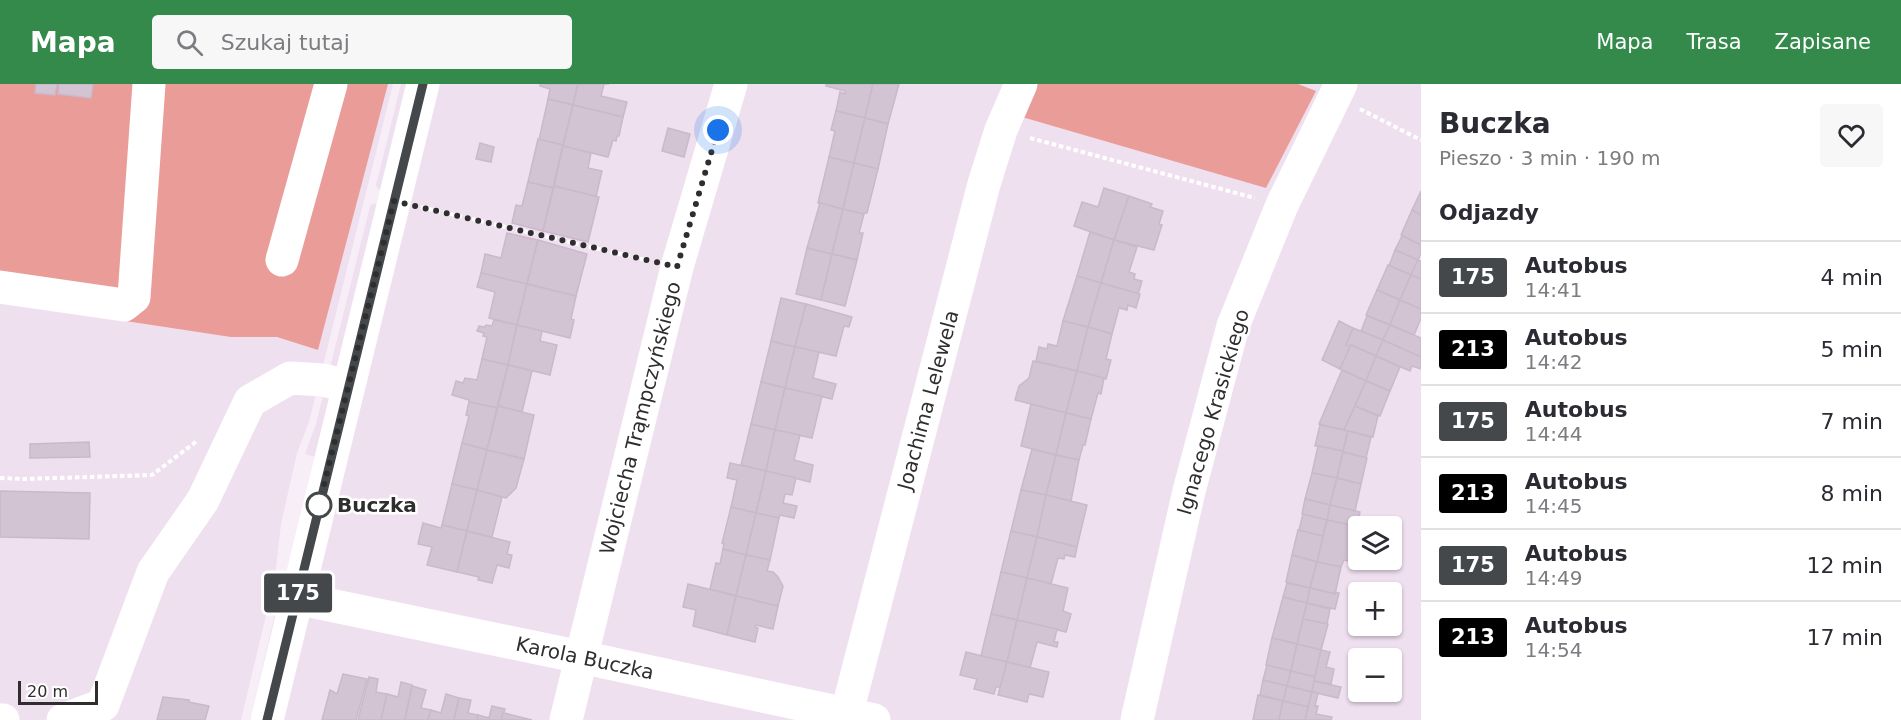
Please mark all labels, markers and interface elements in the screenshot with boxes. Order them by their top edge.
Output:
search box [152,15,572,69]
text: Mapa [30,26,116,59]
icon: search [173,26,206,59]
text: Szukaj tutaj [221,30,350,55]
text: Mapa [1596,30,1653,54]
text: Trasa [1686,30,1742,54]
text: Zapisane [1775,30,1871,54]
button: heart [1820,104,1883,167]
text: Buczka [1439,107,1551,140]
your location [703,115,733,145]
text: Pieszo · 3 min · 190 m [1439,146,1661,170]
text: Odjazdy [1439,200,1539,225]
text: Autobus [1525,253,1628,278]
text: 175 [1451,265,1495,289]
text: 4 min [1821,265,1883,290]
text: 14:41 [1525,278,1582,302]
street label: Wojciecha Trąmpczyńskiego [594,279,686,557]
street label: Ignacego Krasickiego [1172,306,1254,518]
street label: Joachima Lelewela [892,307,964,494]
text: Autobus [1525,325,1628,350]
text: 213 [1451,337,1495,361]
text: 5 min [1821,337,1883,362]
text: 14:42 [1525,350,1582,374]
text: Autobus [1525,397,1628,422]
text: 175 [1451,409,1495,433]
text: 7 min [1821,409,1883,434]
text: 14:44 [1525,422,1582,446]
text: Autobus [1525,469,1628,494]
text: 213 [1451,481,1495,505]
text: 8 min [1821,481,1883,506]
marker: Buczka [306,492,332,518]
place label: Buczka [337,493,417,517]
text: 14:45 [1525,494,1582,518]
map controls [1348,516,1402,702]
button: layers [1348,516,1402,570]
text: Autobus [1525,541,1628,566]
text: 175 [1451,553,1495,577]
text: 12 min [1807,553,1883,578]
text: 14:49 [1525,566,1582,590]
line badge: 175 [264,574,332,612]
text: 175 [276,581,320,605]
button: + [1348,582,1402,636]
text: Autobus [1525,613,1628,638]
text: 213 [1451,625,1495,649]
text: 17 min [1807,625,1883,650]
street label: Karola Buczka [514,632,656,684]
text: 14:54 [1525,638,1582,662]
button: − [1348,648,1402,702]
scale bar [18,678,98,706]
text: 20 m [27,682,68,701]

